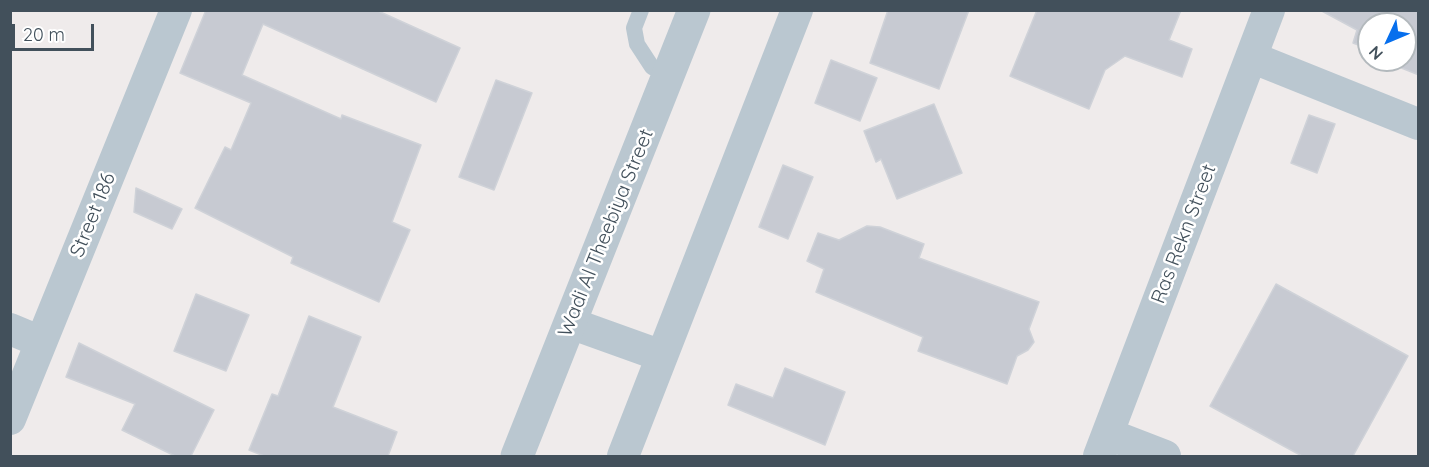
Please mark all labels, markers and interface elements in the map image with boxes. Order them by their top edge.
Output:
scale bar [15,12,98,50]
north arrow [1357,12,1417,72]
text: 20 m [23,23,65,46]
text: N [1364,42,1387,64]
street label: Wadi Al Theebiya Street [553,126,659,340]
street label: Ras Rekn Street [1146,161,1222,307]
street label: Street 186 [65,169,121,261]

